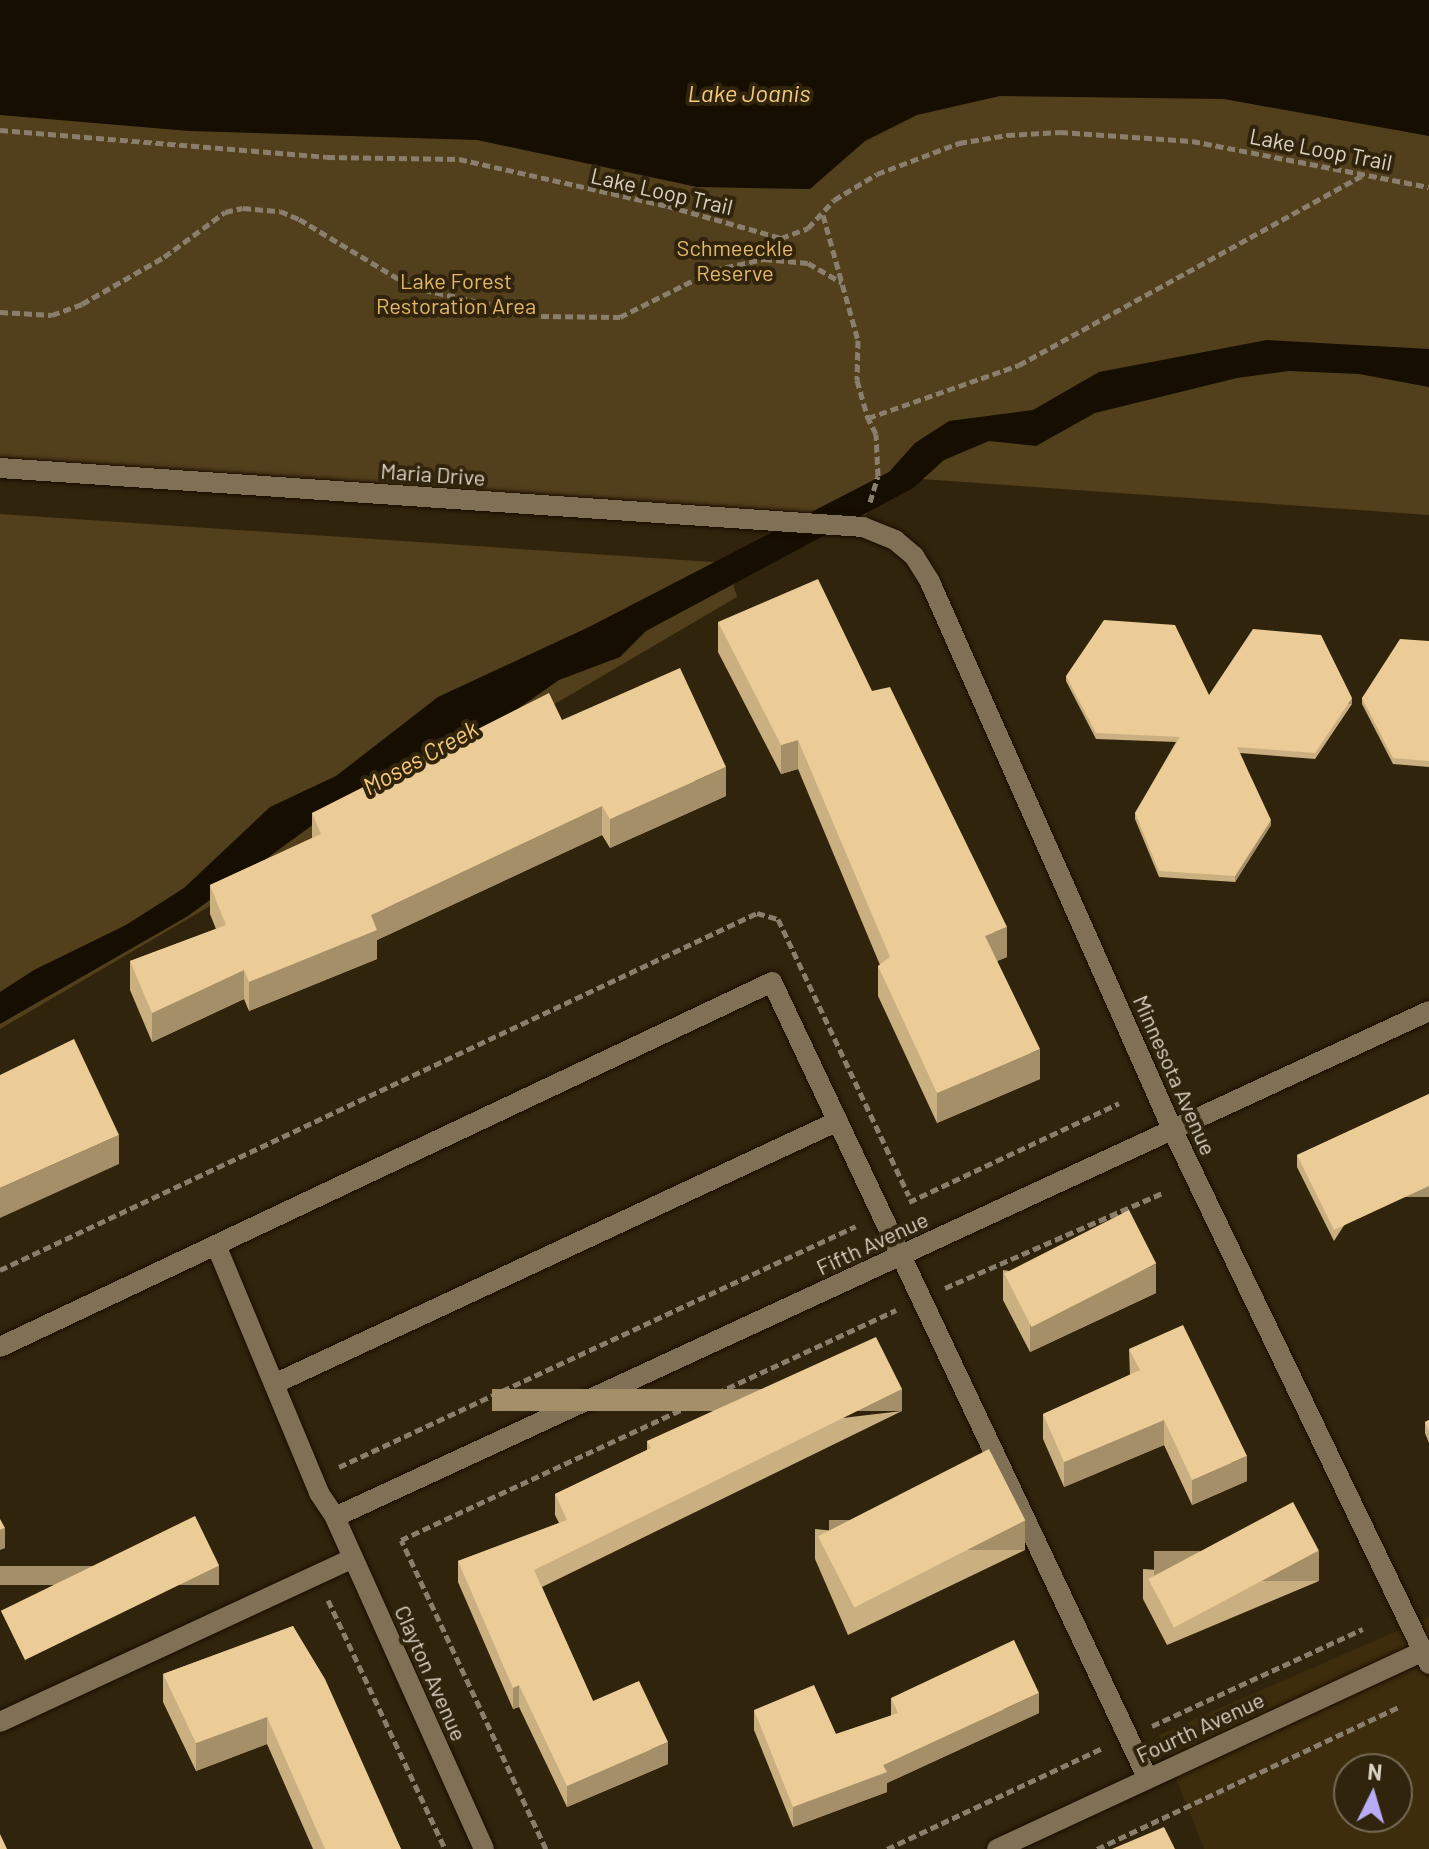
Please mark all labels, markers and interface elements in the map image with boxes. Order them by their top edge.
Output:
water label: Lake Joanis [688,79,810,107]
street label: Lake Loop Trail [1247,122,1395,176]
street label: Lake Loop Trail [589,162,735,220]
park label: Schmeeckle Reserve [677,234,793,286]
park label: Lake Forest Restoration Area [376,267,536,318]
street label: Maria Drive [380,457,486,491]
water label: Moses Creek [357,713,483,801]
street label: Minnesota Avenue [1128,991,1222,1159]
street label: Fifth Avenue [812,1206,932,1280]
street label: Clayton Avenue [389,1601,473,1745]
street label: Fourth Avenue [1132,1686,1268,1768]
north arrow [1333,1753,1413,1833]
text: N [1366,1757,1383,1785]

